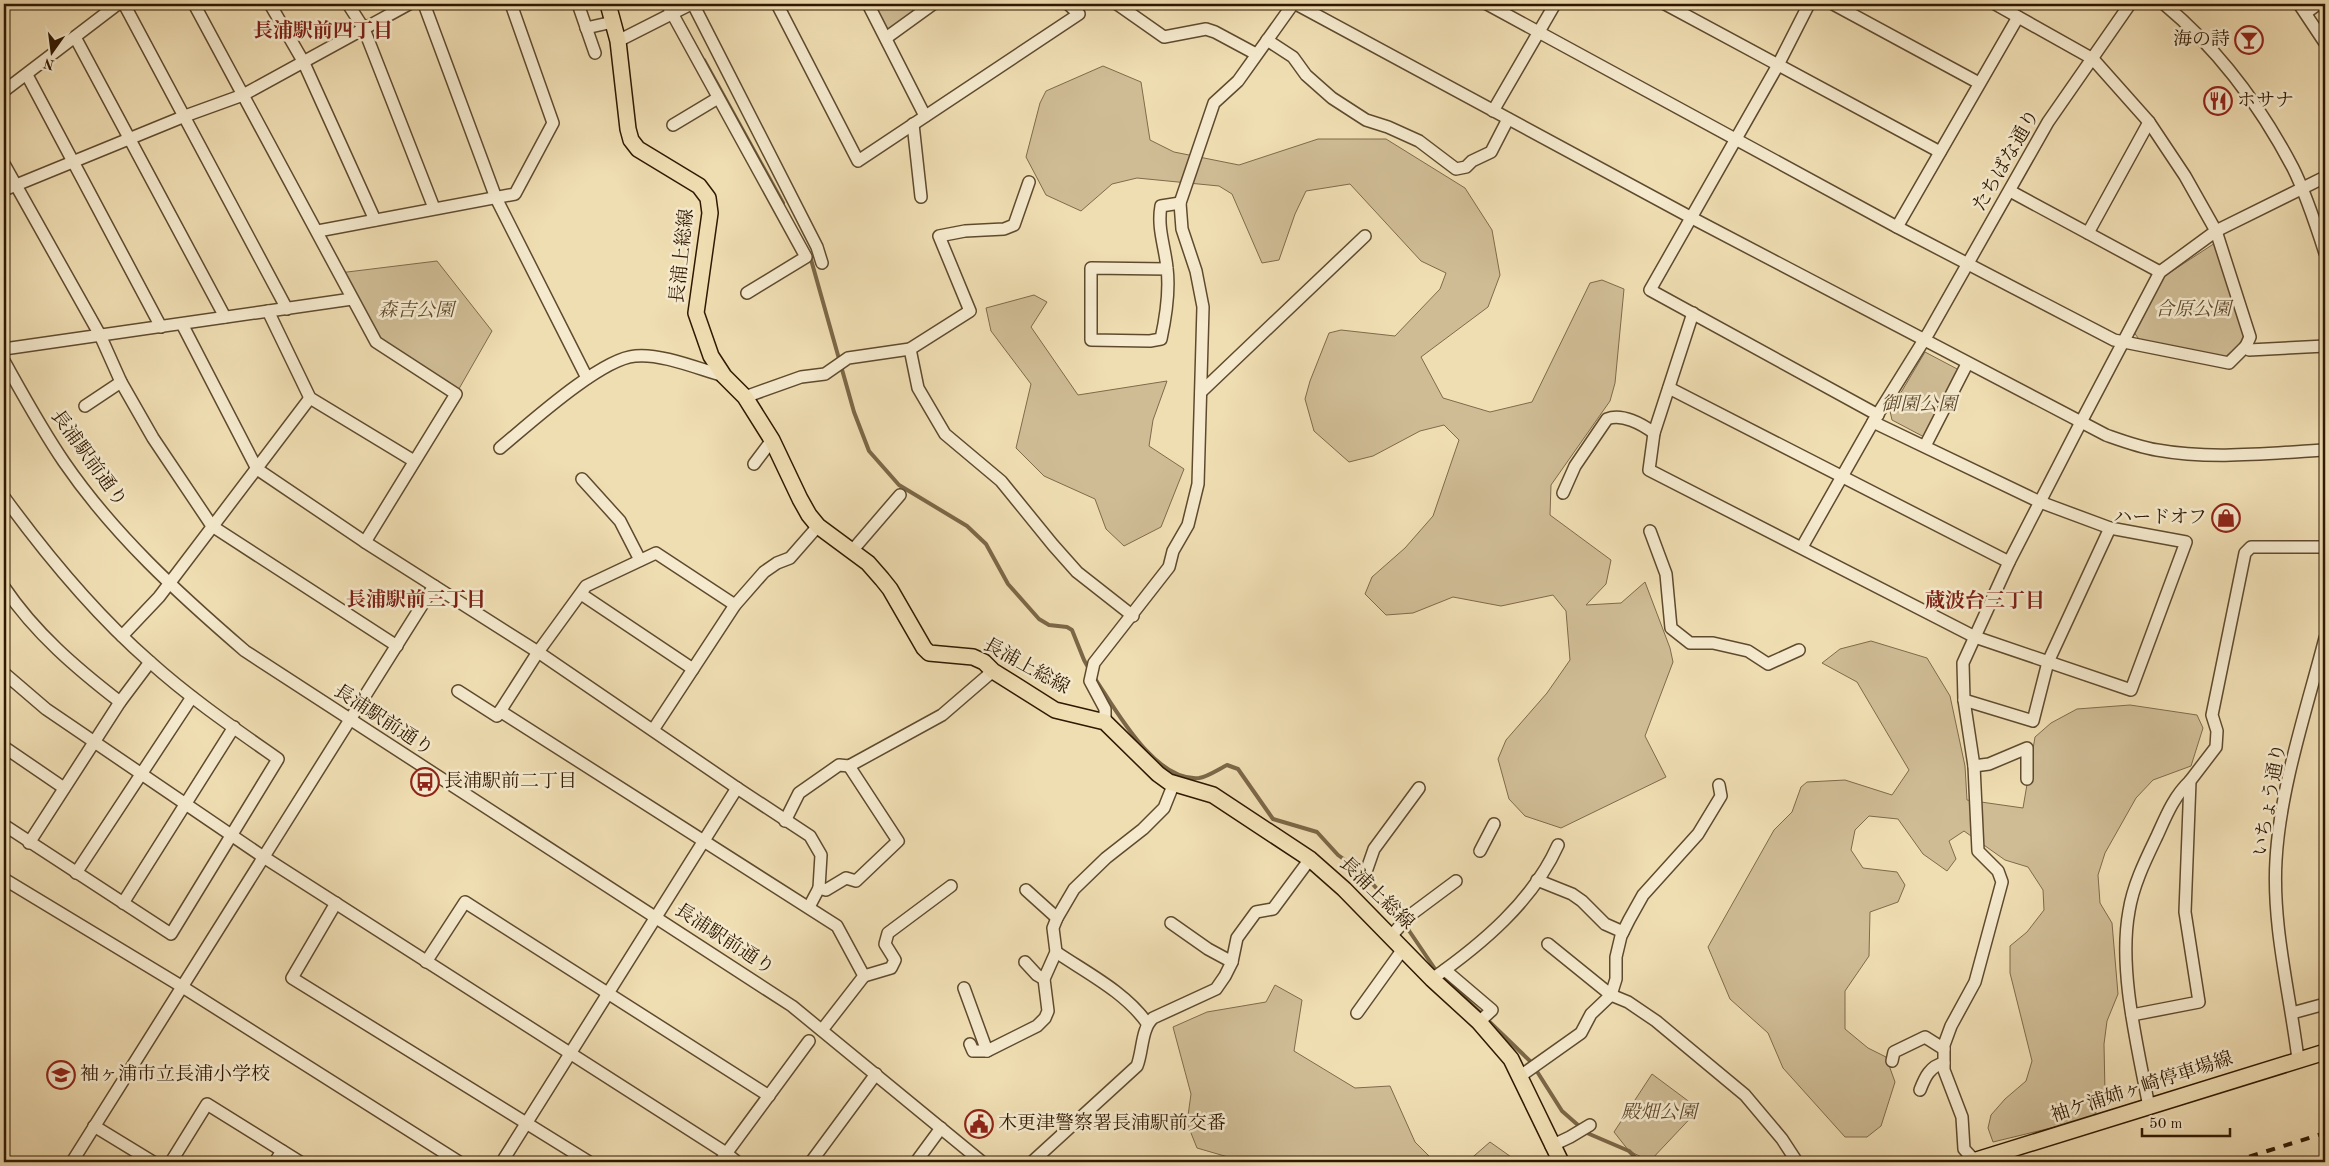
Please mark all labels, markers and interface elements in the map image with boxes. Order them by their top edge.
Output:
district label: 長浦駅前四丁目 [253,19,393,42]
bar icon: 海の詩 [2234,25,2264,55]
north arrow [28,28,78,78]
place label: 海の詩 [2173,29,2230,50]
text: N [42,55,56,72]
restaurant icon: ホサナ [2203,86,2233,116]
place label: ホサナ [2237,91,2294,111]
street label: たちばな通り [1969,106,2044,215]
street label: 長浦上総線 [667,208,697,304]
park label: 合原公園 [2155,298,2234,320]
park label: 森吉公園 [378,300,457,321]
park label: 御園公園 [1881,394,1960,415]
street label: 長浦駅前通り [47,406,131,511]
shop icon: ハードオフ [2211,503,2241,533]
place label: ハードオフ [2113,508,2207,528]
district label: 長浦駅前三丁目 [346,588,486,611]
district label: 蔵波台三丁目 [1925,589,2045,612]
street label: 長浦上総線 [980,634,1073,698]
street label: 長浦駅前通り [330,680,437,760]
street label: いちょう通り [2250,742,2290,858]
bus stop icon: 長浦駅前二丁目 [410,767,440,797]
place label: 長浦駅前二丁目 [444,771,577,792]
street label: 長浦上総線 [1335,853,1418,934]
street label: 長浦駅前通り [671,899,778,979]
street label: 袖ケ浦姉ヶ崎停車場線 [2048,1047,2235,1126]
school or university icon: 袖ヶ浦市立長浦小学校 [46,1060,76,1090]
place label: 袖ヶ浦市立長浦小学校 [80,1064,270,1085]
park label: 殿畑公園 [1621,1102,1700,1123]
scale bar [2142,1106,2229,1138]
public building icon: 木更津警察署長浦駅前交番 [964,1109,994,1139]
place label: 木更津警察署長浦駅前交番 [998,1112,1226,1134]
text: 50 m [2149,1117,2183,1132]

